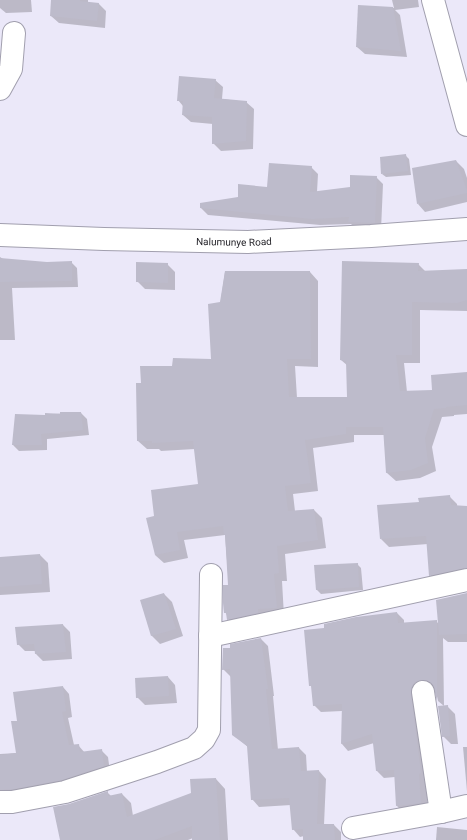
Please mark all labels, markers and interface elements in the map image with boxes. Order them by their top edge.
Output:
street label: Nalumunye Road [196,236,272,248]

